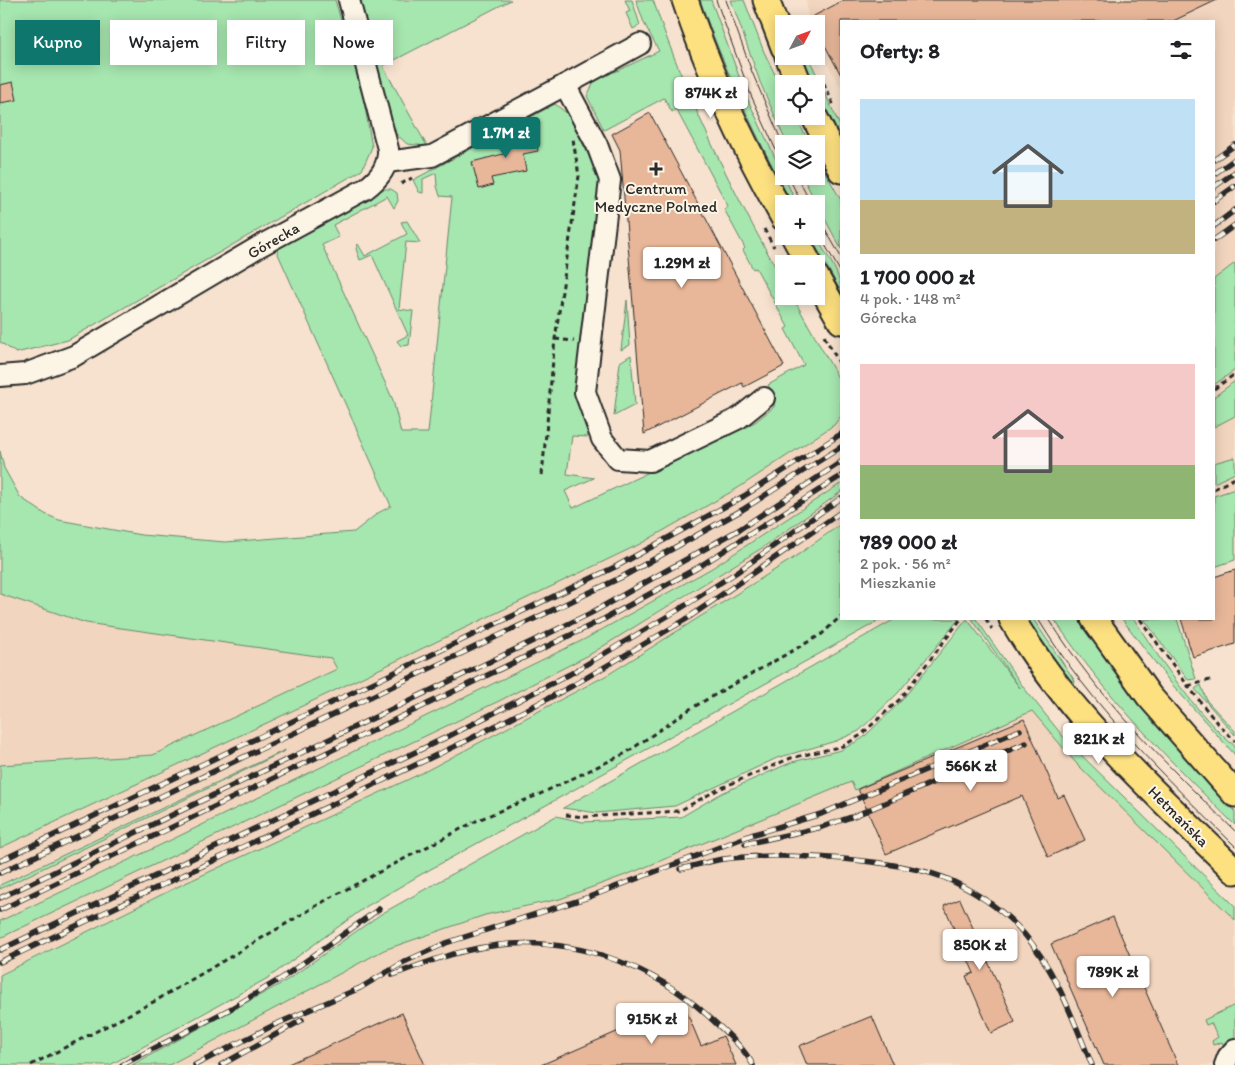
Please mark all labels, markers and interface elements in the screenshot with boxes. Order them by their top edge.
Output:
north arrow [775,15,825,65]
map controls [775,15,825,305]
chip: Kupno [15,20,100,65]
chip: Wynajem [110,20,217,65]
chip: Filtry [227,20,305,65]
chip: Nowe [315,20,393,65]
icon: filters [1167,36,1195,64]
text: Oferty: 8 [860,38,940,63]
button: locate [775,75,825,125]
pin: 874K zł [665,76,757,119]
text: 874K zł [685,83,737,102]
pin: 1.7M zł [460,116,552,159]
text: 1.7M zł [482,123,530,142]
icon: home [983,131,1073,221]
button: layers [775,135,825,185]
marker: Centrum Medyczne Polmed [649,162,663,176]
place label: Centrum Medyczne Polmed [595,179,718,216]
button: + [775,195,825,245]
street label: Górecka [244,218,303,263]
pin: 1.29M zł [630,246,734,289]
text: 1.29M zł [654,253,710,272]
button: − [775,255,825,305]
text: 1 700 000 zł [860,264,975,289]
text: 4 pok. · 148 m² [860,289,961,308]
text: Górecka [860,308,917,327]
icon: home [983,396,1073,486]
text: 789 000 zł [860,529,957,554]
text: 2 pok. · 56 m² [860,554,951,573]
text: Mieszkanie [860,573,936,592]
pin: 821K zł [1053,722,1145,765]
text: 821K zł [1074,729,1124,748]
pin: 566K zł [925,750,1017,792]
text: 566K zł [945,756,997,775]
street label: Hetmańska [1144,782,1214,851]
pin: 850K zł [934,928,1026,971]
text: 850K zł [954,935,1006,954]
pin: 789K zł [1067,956,1159,998]
text: 789K zł [1088,962,1138,981]
pin: 915K zł [606,1002,698,1045]
text: 915K zł [627,1009,677,1028]

